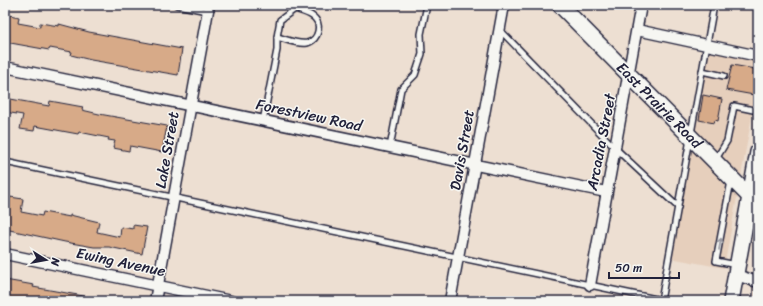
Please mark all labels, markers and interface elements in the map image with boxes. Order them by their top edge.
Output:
street label: East Prairie Road [610,56,709,156]
street label: Arcadia Street [579,90,623,194]
street label: Forestview Road [254,91,366,139]
street label: Davis Street [442,107,482,192]
street label: Lake Street [147,109,187,190]
one-way arrow [716,238,724,251]
north arrow [26,240,66,280]
street label: Ewing Avenue [74,240,168,284]
scale bar [609,254,679,280]
text: N [45,255,66,268]
text: 50 m [615,257,642,279]

